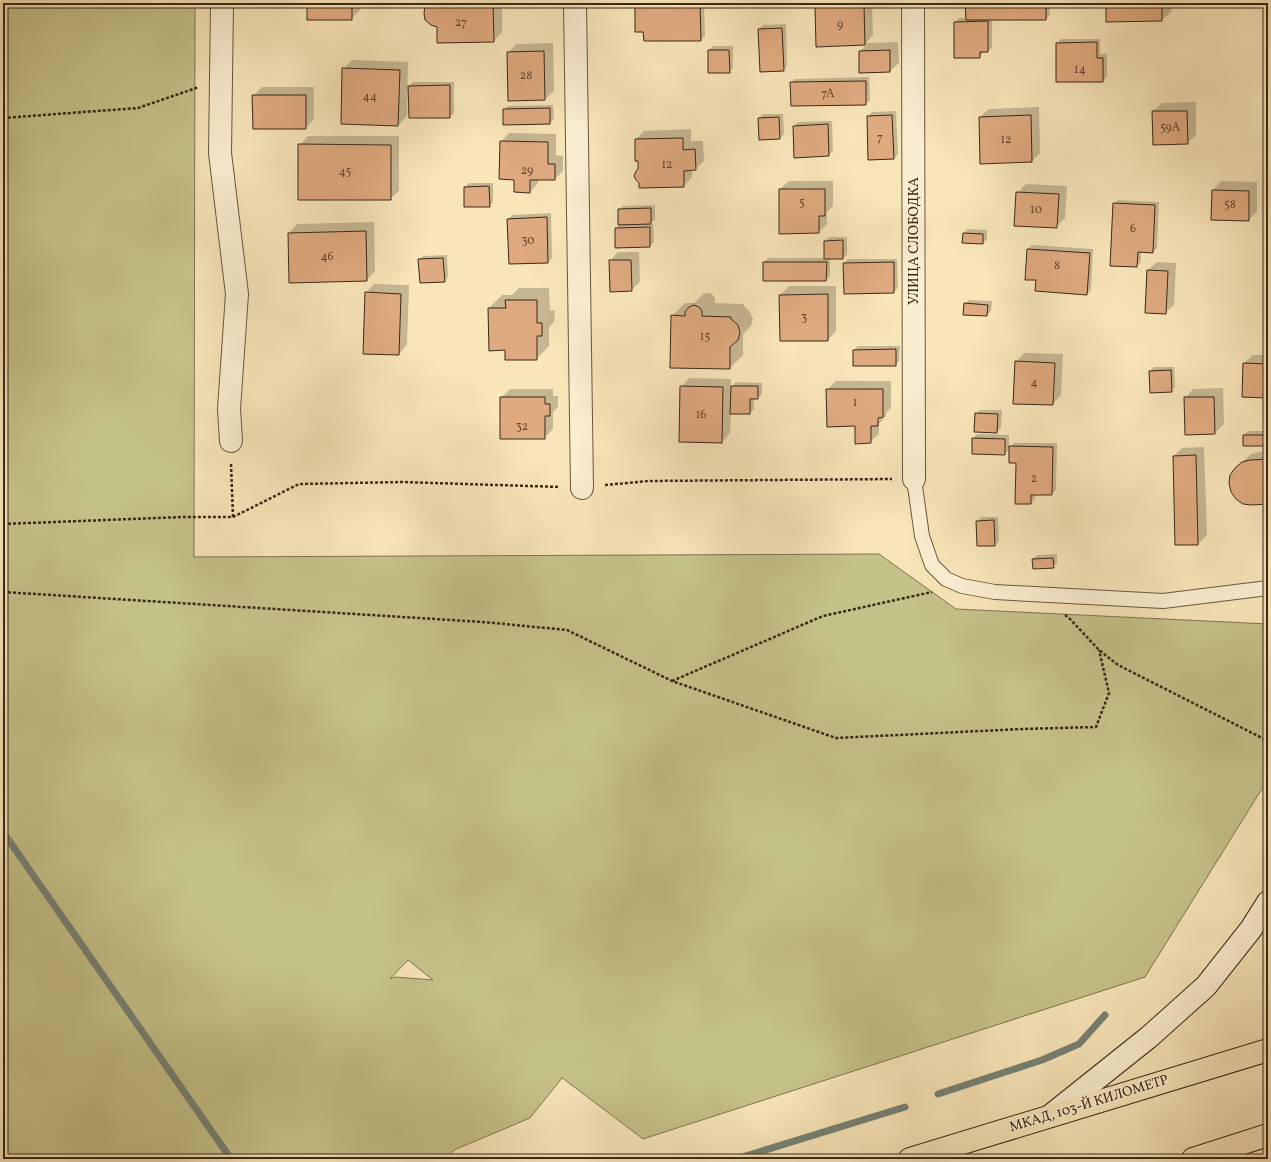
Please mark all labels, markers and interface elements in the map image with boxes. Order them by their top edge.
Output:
house number: 27 [455,15,467,31]
house number: 9 [837,17,843,33]
house number: 14 [1074,62,1086,78]
house number: 28 [520,68,532,84]
house number: 7А [821,86,835,102]
house number: 44 [363,89,377,105]
house number: 59А [1160,120,1181,136]
house number: 7 [877,130,883,146]
house number: 12 [1000,132,1012,148]
house number: 12 [661,157,673,173]
house number: 29 [521,163,533,179]
house number: 45 [339,164,352,180]
street label: УЛИЦА СЛОБОДКА [905,177,924,305]
house number: 5 [799,195,805,211]
house number: 58 [1224,197,1236,213]
house number: 10 [1030,202,1042,218]
house number: 6 [1130,221,1136,237]
house number: 30 [521,233,535,249]
house number: 46 [320,249,334,265]
house number: 8 [1054,258,1060,274]
house number: 3 [801,310,807,326]
house number: 15 [700,329,710,345]
house number: 4 [1030,375,1038,391]
house number: 1 [853,395,857,411]
house number: 16 [696,407,706,423]
house number: 32 [516,419,528,435]
house number: 2 [1031,471,1037,487]
street label: МКАД, 103-Й КИЛОМЕТР [1007,1070,1171,1137]

